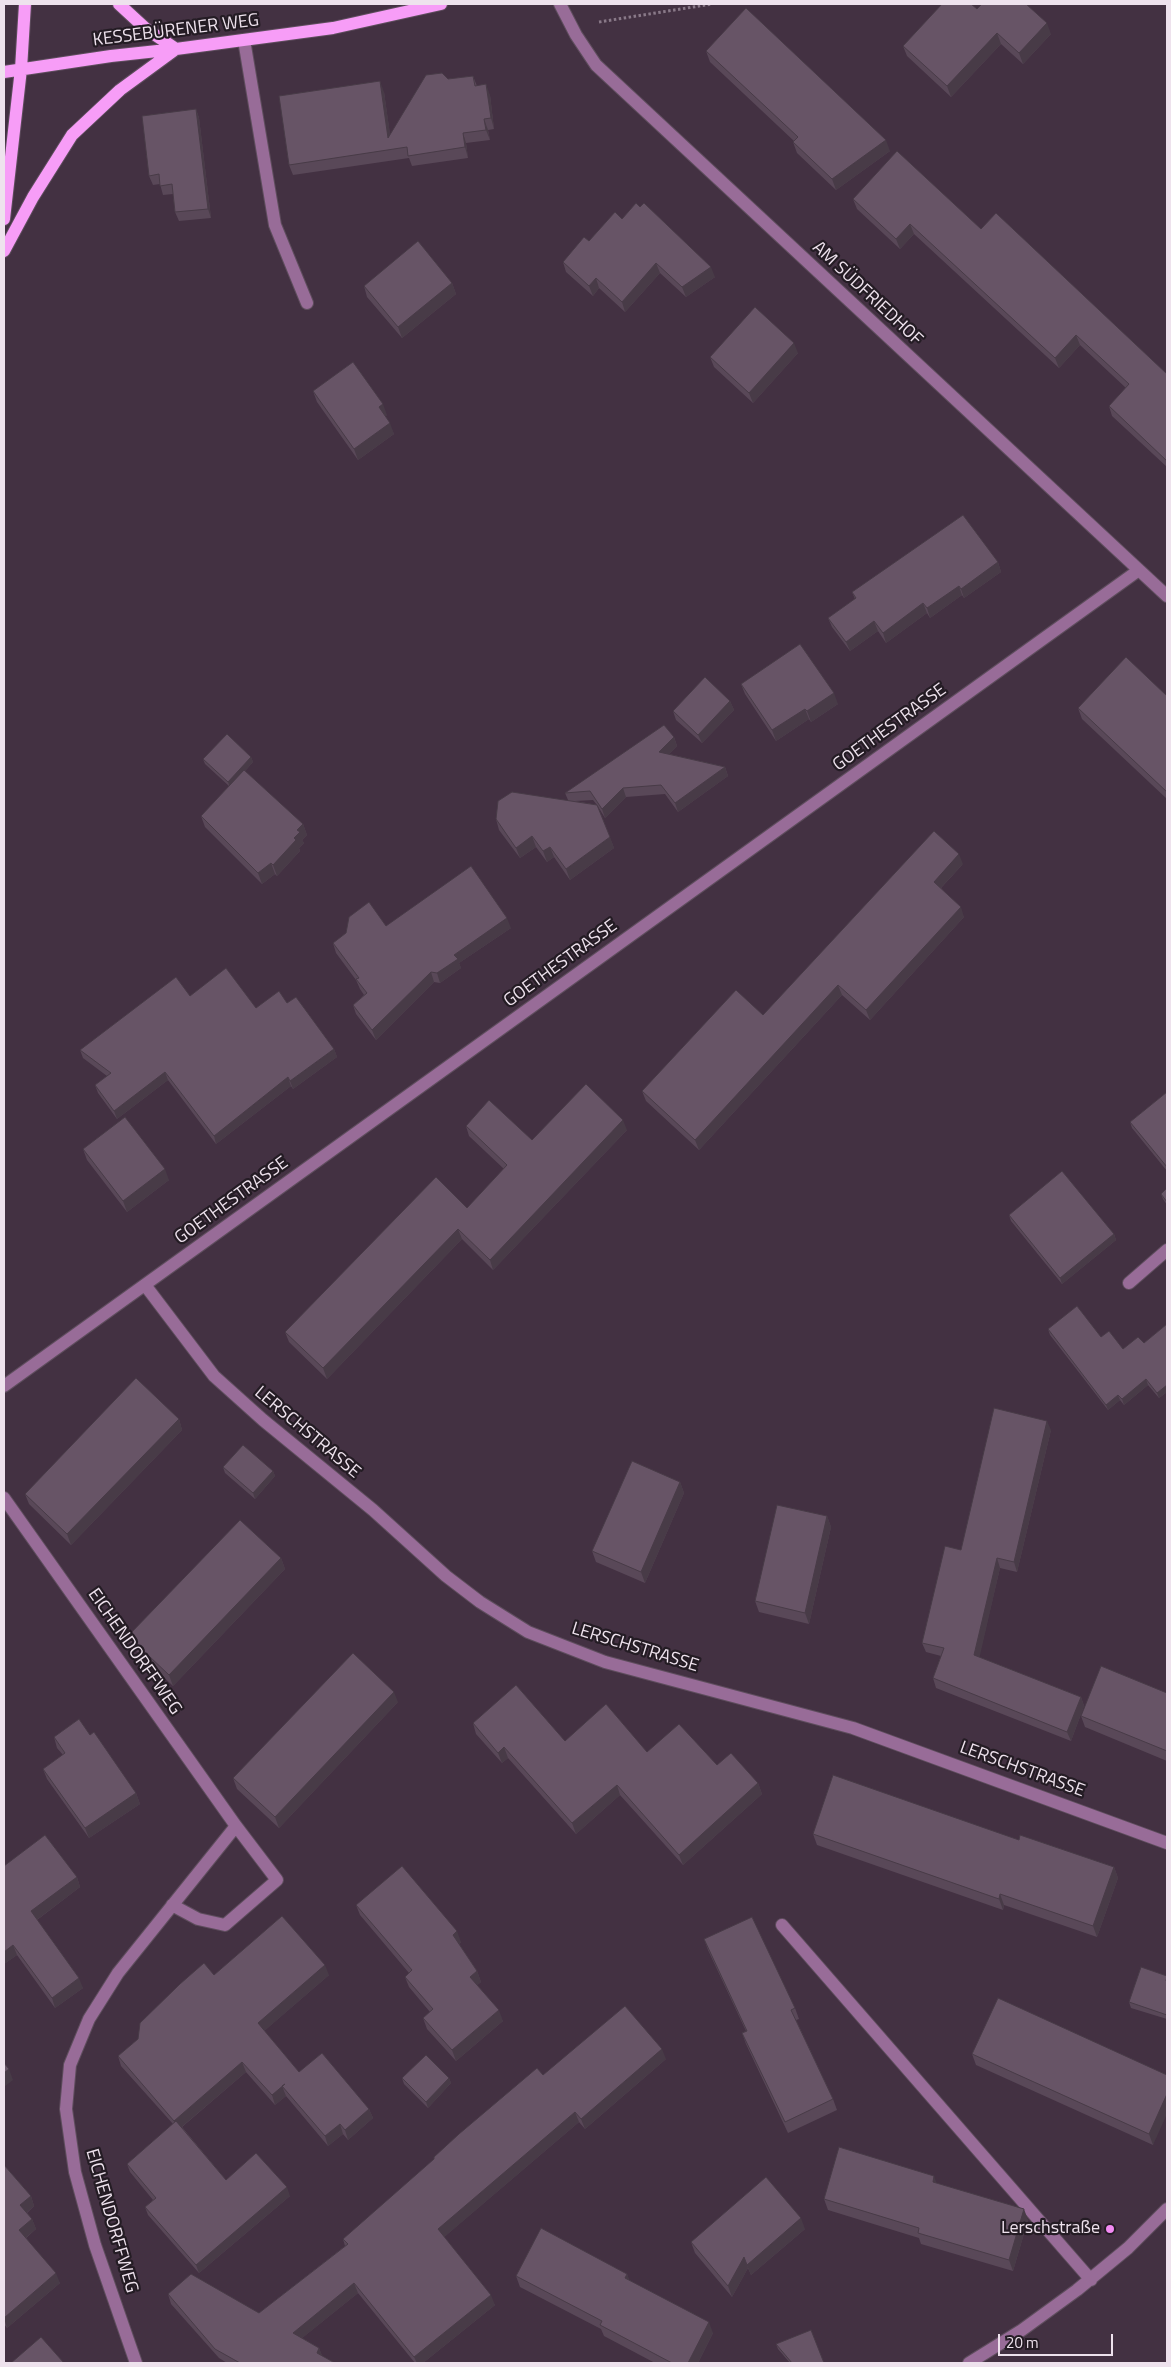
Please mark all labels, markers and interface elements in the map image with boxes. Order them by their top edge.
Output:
street label: KESSEBÜRENER WEG [92,10,260,52]
street label: AM SÜDFRIEDHOF [807,237,927,351]
street label: GOETHESTRASSE [829,680,951,776]
street label: GOETHESTRASSE [500,916,622,1012]
street label: GOETHESTRASSE [171,1153,293,1249]
street label: LERSCHSTRASSE [250,1382,364,1484]
street label: EICHENDORFFWEG [82,1585,186,1719]
street label: LERSCHSTRASSE [569,1618,701,1678]
street label: LERSCHSTRASSE [956,1737,1088,1803]
street label: EICHENDORFFWEG [80,2147,142,2295]
place label: Lerschstraße [1001,2218,1100,2240]
marker: Lerschstraße [1104,2223,1116,2235]
scale bar [1001,2324,1116,2356]
text: 20 m [1006,2331,1039,2354]

